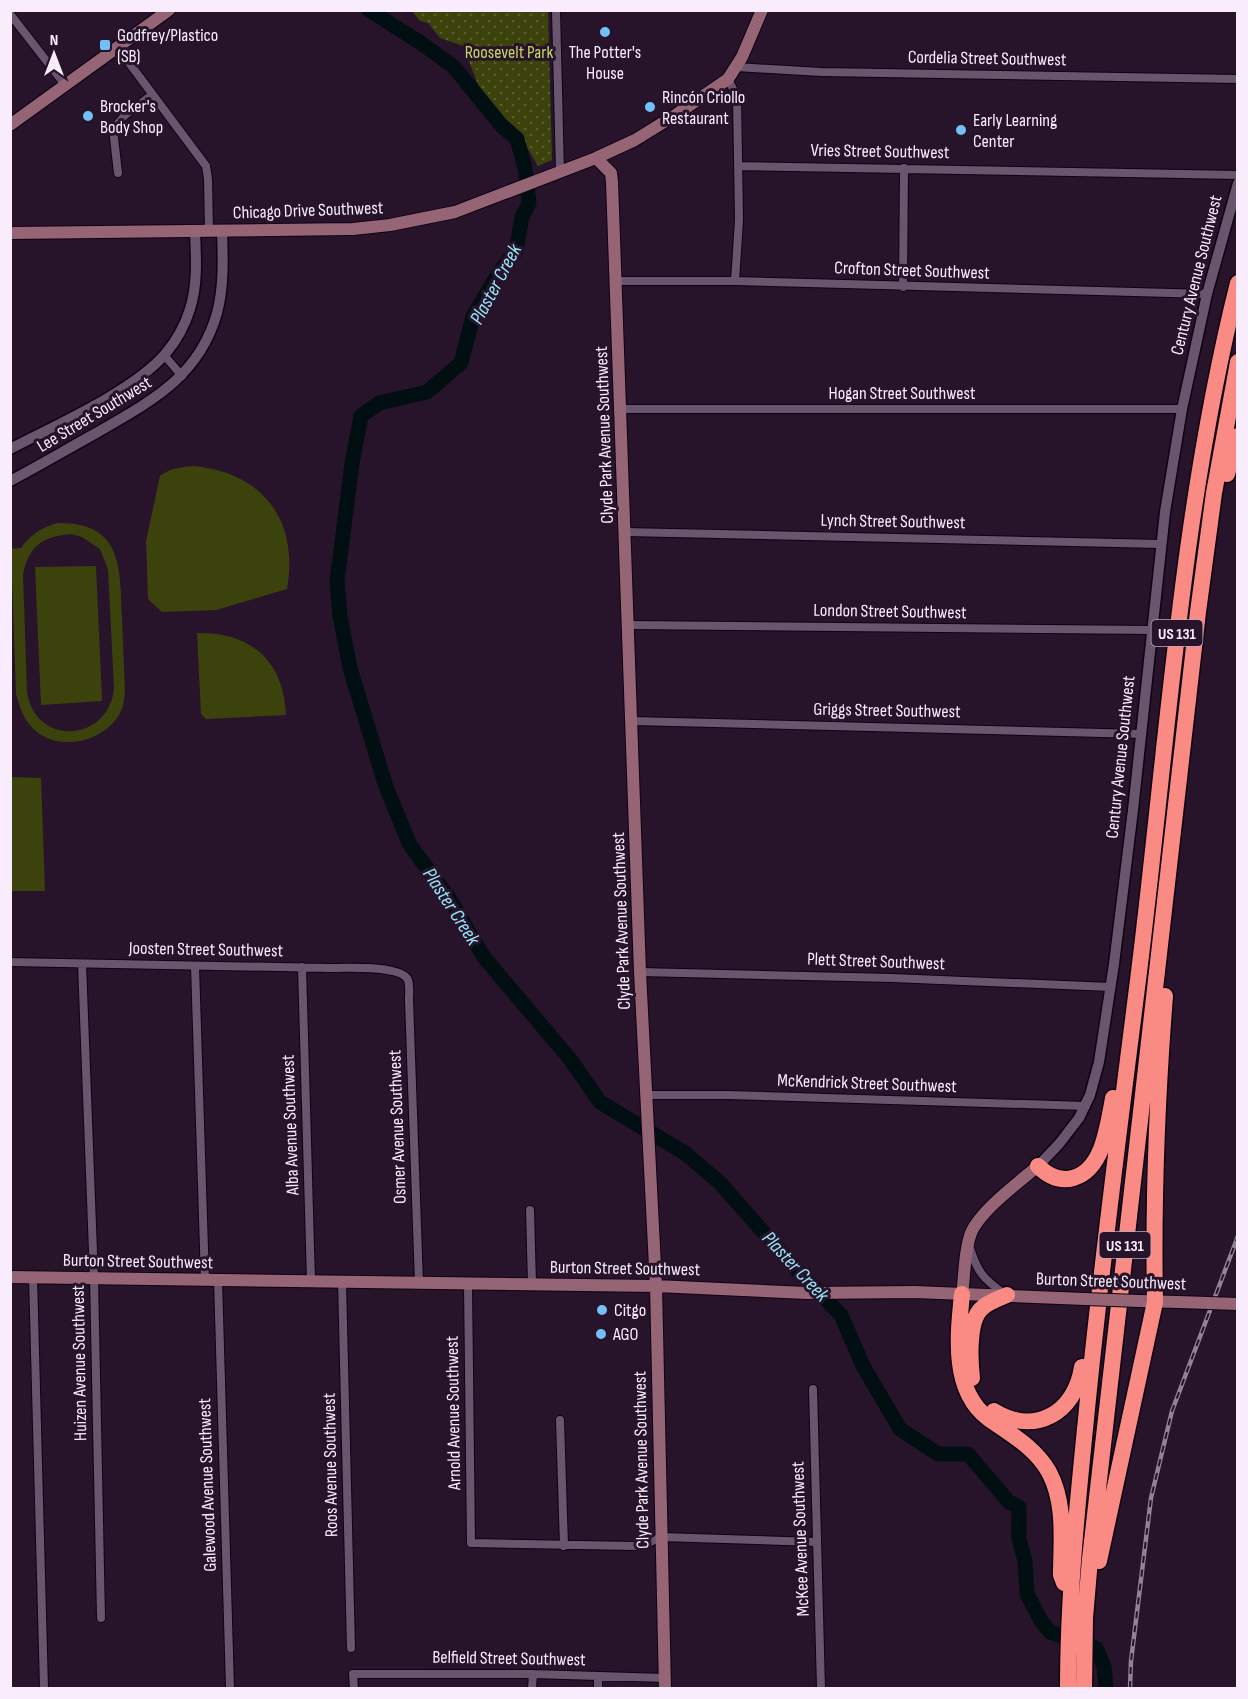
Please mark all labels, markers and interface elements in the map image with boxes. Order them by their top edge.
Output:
north arrow [24,24,84,84]
place label: Godfrey/Plastico (SB) [117,25,218,67]
marker: The Potter's House [598,25,612,39]
text: N [50,31,58,50]
marker: Godfrey/Plastico (SB) [98,38,112,52]
park label: Roosevelt Park [465,42,553,63]
place label: The Potter's House [569,42,641,84]
street label: Cordelia Street Southwest [908,47,1067,70]
place label: Rincón Criollo Restaurant [662,87,745,129]
place label: Brocker's Body Shop [100,96,163,138]
marker: Rincón Criollo Restaurant [643,100,657,114]
marker: Brocker's Body Shop [81,109,95,123]
place label: Early Learning Center [973,110,1057,152]
marker: Early Learning Center [954,123,968,137]
street label: Vries Street Southwest [810,140,950,163]
street label: Century Avenue Southwest [1166,193,1227,357]
street label: Chicago Drive Southwest [232,197,384,224]
water label: Plaster Creek [465,240,527,329]
street label: Crofton Street Southwest [834,257,991,284]
street label: Clyde Park Avenue Southwest [591,345,618,524]
street label: Lee Street Southwest [33,372,156,457]
street label: Hogan Street Southwest [829,383,976,404]
street label: Lynch Street Southwest [821,510,966,533]
street label: London Street Southwest [813,600,967,623]
road number: US 131 [1152,620,1202,646]
street label: Century Avenue Southwest [1101,674,1140,840]
street label: Griggs Street Southwest [813,699,961,722]
street label: Clyde Park Avenue Southwest [608,831,635,1010]
water label: Plaster Creek [417,863,485,950]
street label: Joosten Street Southwest [128,938,284,961]
street label: Plett Street Southwest [807,949,946,974]
street label: Osmer Avenue Southwest [384,1049,411,1204]
street label: Alba Avenue Southwest [278,1054,303,1197]
street label: McKendrick Street Southwest [777,1070,958,1097]
water label: Plaster Creek [757,1227,834,1307]
road number: US 131 [1100,1232,1150,1258]
street label: Burton Street Southwest [63,1250,214,1273]
street label: Burton Street Southwest [550,1257,701,1280]
street label: Burton Street Southwest [1036,1268,1187,1295]
street label: Huizen Avenue Southwest [68,1284,91,1441]
place label: Citgo [614,1300,646,1321]
marker: Citgo [595,1303,609,1317]
place label: AGO [612,1324,638,1345]
marker: AGO [594,1327,608,1341]
street label: Arnold Avenue Southwest [442,1335,465,1491]
street label: Clyde Park Avenue Southwest [629,1370,654,1549]
street label: Roos Avenue Southwest [319,1392,342,1537]
street label: Galewood Avenue Southwest [194,1397,221,1572]
street label: McKee Avenue Southwest [787,1461,814,1617]
street label: Belfield Street Southwest [432,1647,586,1670]

